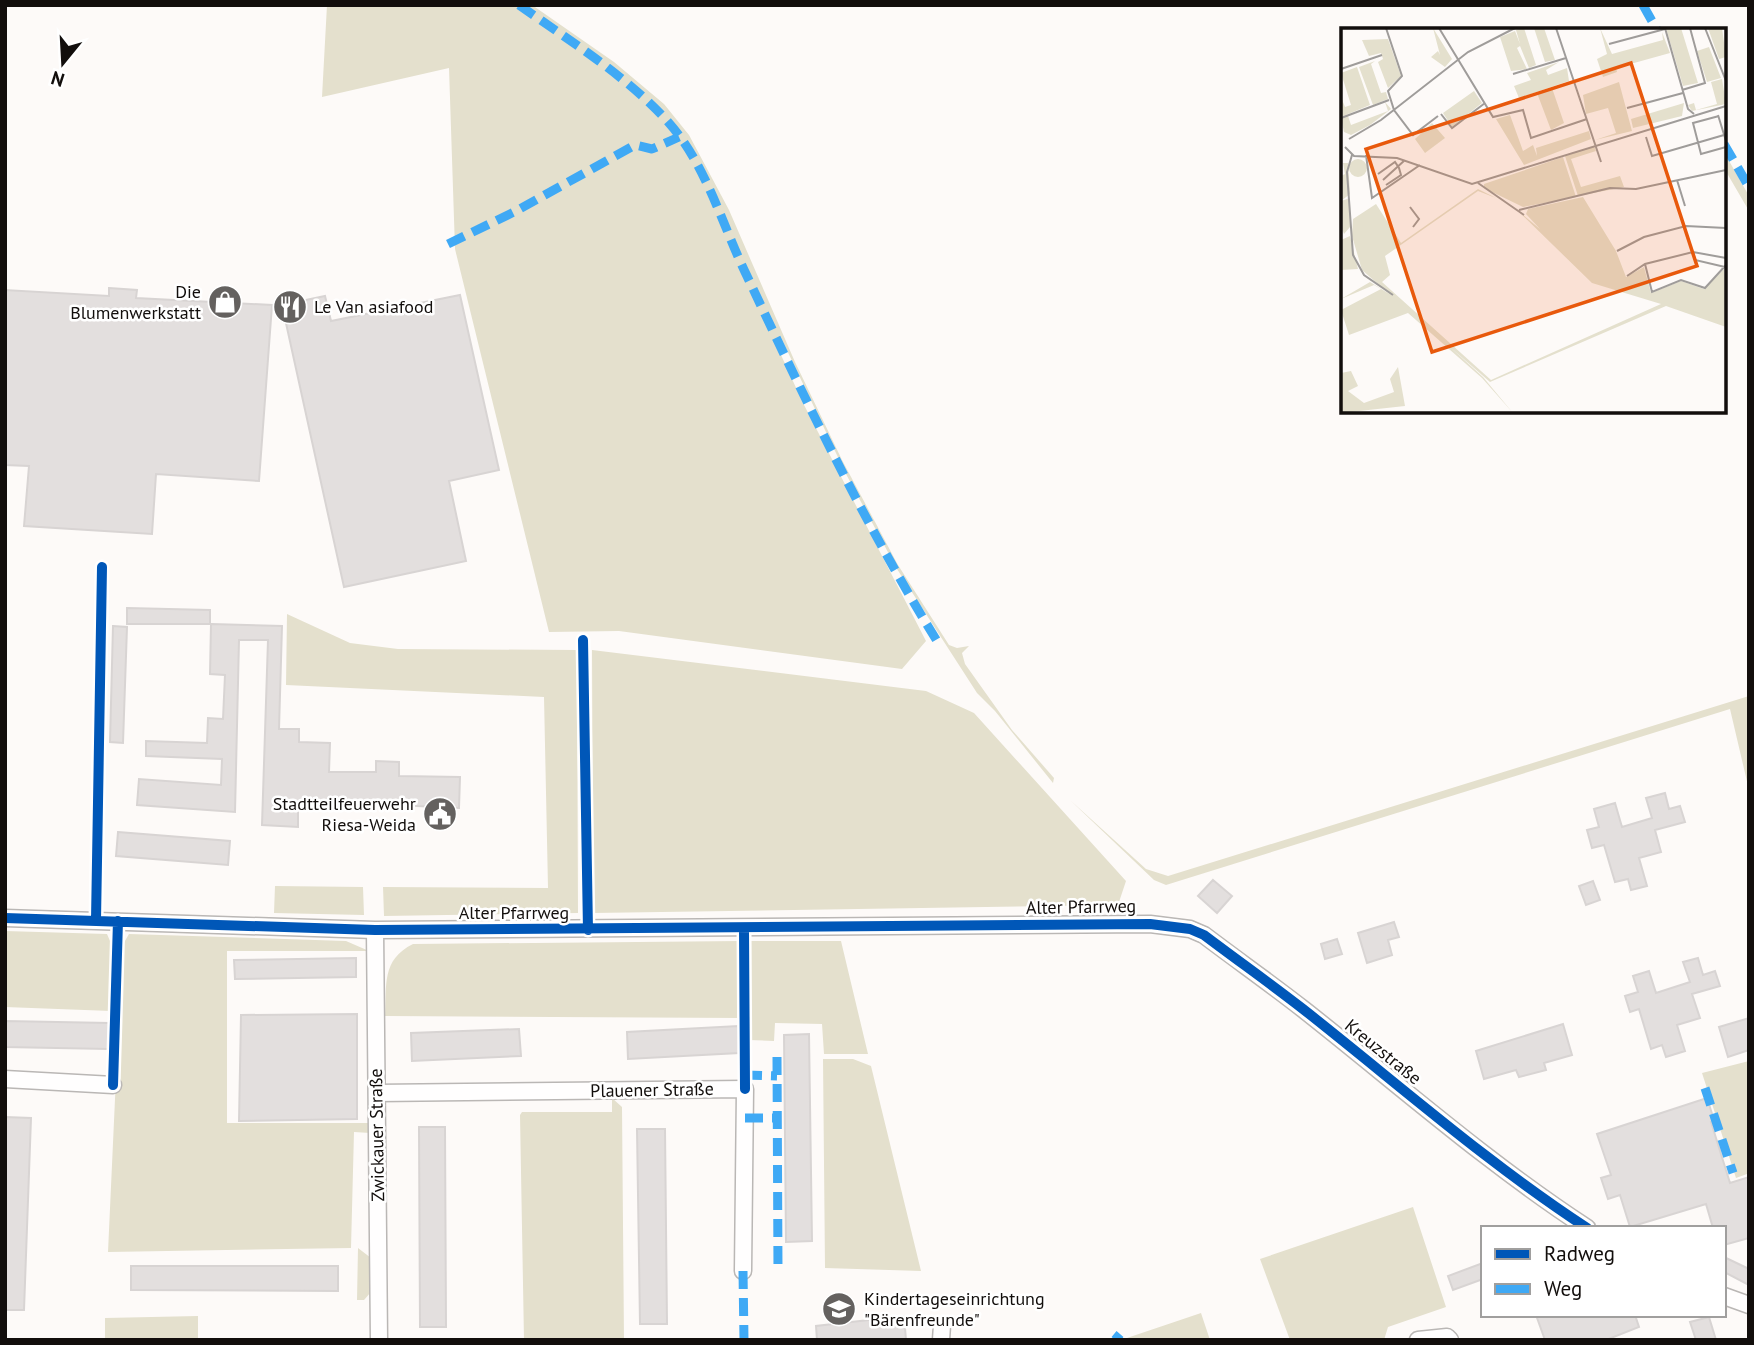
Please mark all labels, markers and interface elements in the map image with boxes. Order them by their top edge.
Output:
north arrow [28,28,98,98]
inset map [1341,28,1726,413]
text: N [48,66,67,93]
place label: Die Blumenwerkstatt [70,280,201,324]
shop icon: Die Blumenwerkstatt [206,283,244,321]
restaurant icon: Le Van asiafood [271,288,309,326]
place label: Le Van asiafood [314,295,433,318]
place label: Stadtteilfeuerwehr Riesa-Weida [273,792,416,836]
public building icon: Stadtteilfeuerwehr Riesa-Weida [421,795,459,833]
street label: Alter Pfarrweg [1026,894,1136,919]
street label: Alter Pfarrweg [459,901,569,924]
street label: Kreuzstraße [1340,1014,1426,1090]
street label: Zwickauer Straße [364,1068,389,1202]
street label: Plauener Straße [590,1077,714,1102]
legend [1481,1226,1726,1317]
text: Radweg [1544,1240,1615,1267]
text: Weg [1544,1275,1582,1302]
place label: Kindertageseinrichtung "Bärenfreunde" [864,1287,1045,1331]
school or university icon: Kindertageseinrichtung "Bärenfreunde" [820,1290,858,1328]

